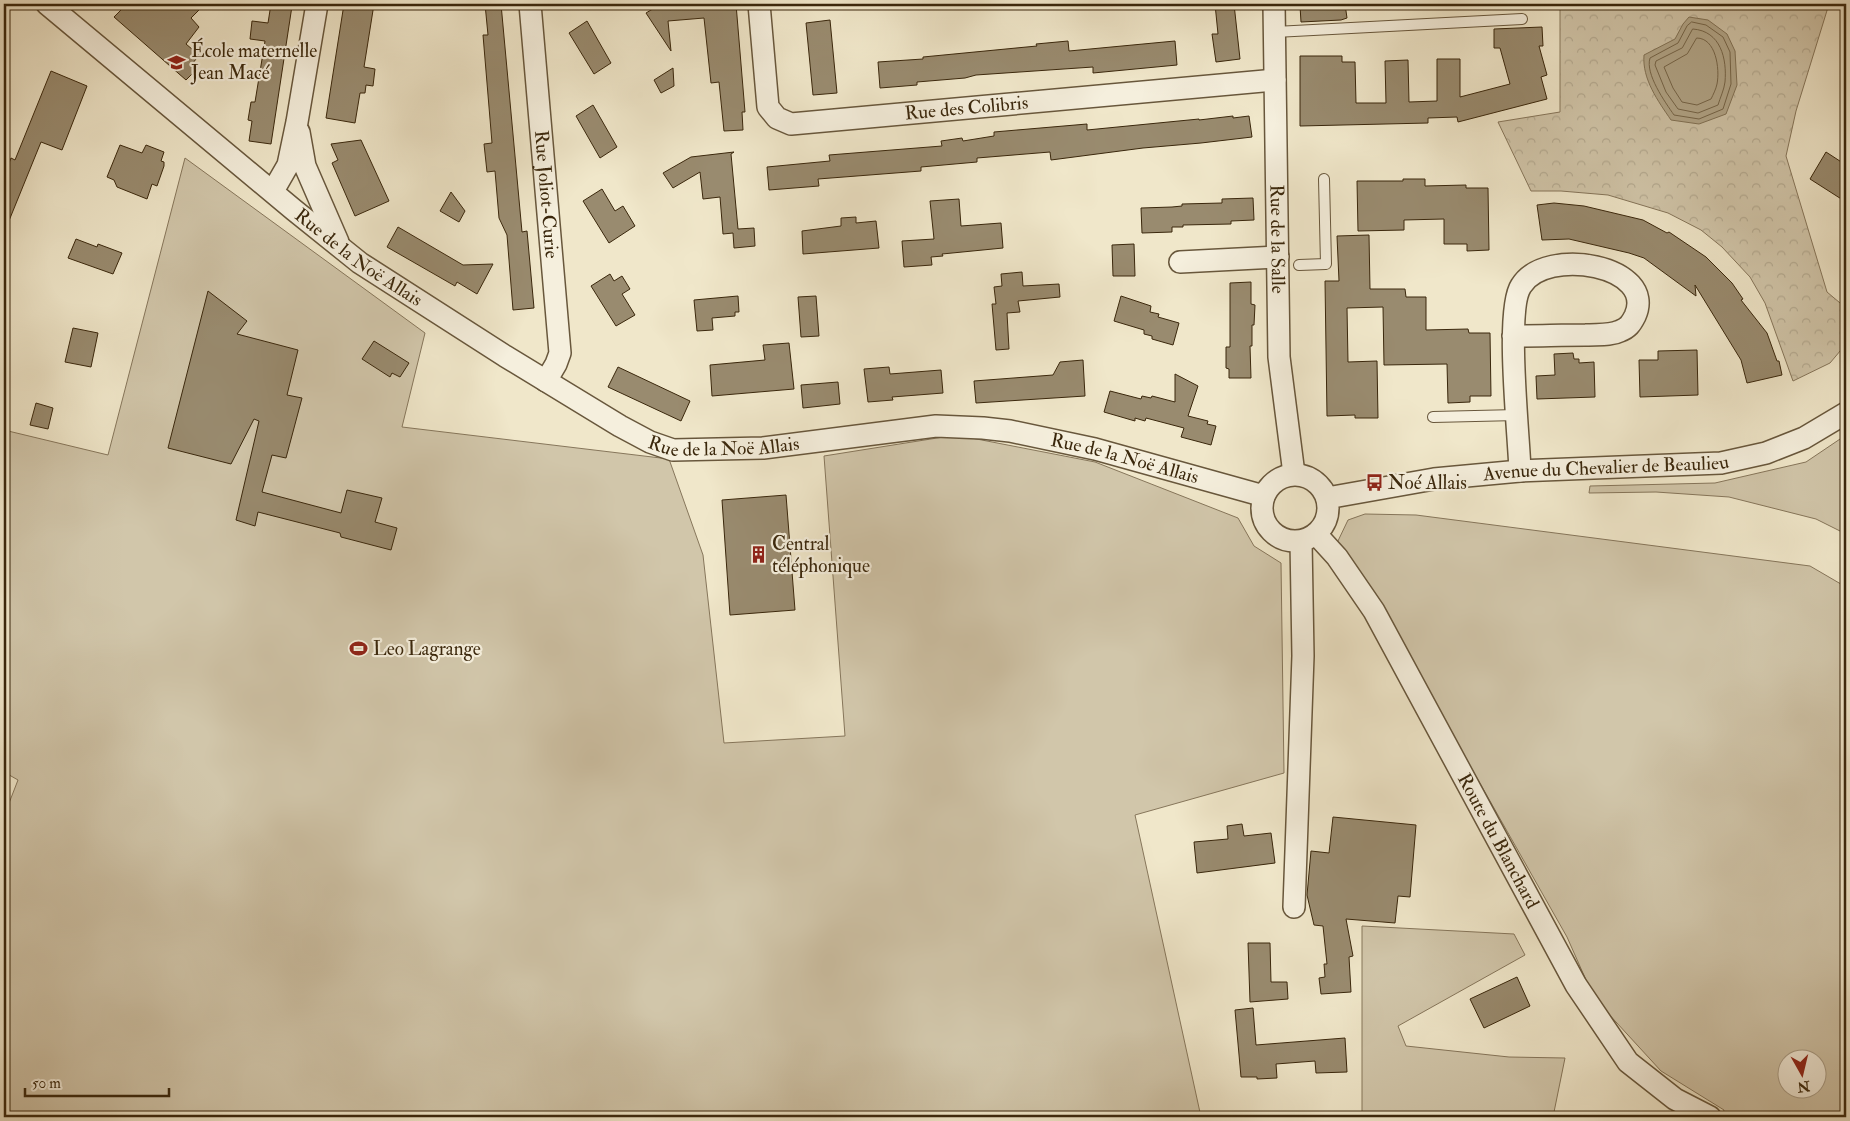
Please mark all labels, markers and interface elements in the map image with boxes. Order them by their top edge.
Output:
place label: École maternelle Jean Macé [190,37,317,85]
school or university icon: École maternelle Jean Macé [167,52,187,72]
street label: Rue des Colibris [904,90,1029,126]
street label: Rue Joliot-Curie [529,129,564,259]
street label: Rue de la Salle [1265,184,1290,294]
street label: Rue de la Noë Allais [290,203,427,312]
street label: Rue de la Noë Allais [1048,428,1201,489]
street label: Rue de la Noë Allais [645,430,801,462]
street label: Avenue du Chevalier de Beaulieu [1481,450,1731,486]
place label: Noé Allais [1388,471,1467,495]
bus stop icon: Noé Allais [1364,473,1384,493]
place label: Central téléphonique [772,532,870,579]
building icon: Central téléphonique [748,545,768,565]
place label: Leo Lagrange [373,637,481,661]
sports icon: Leo Lagrange [349,639,369,659]
street label: Route du Blanchard [1452,769,1545,913]
north arrow [1778,1048,1828,1098]
scale bar [25,1066,169,1098]
text: 50 m [32,1074,61,1093]
text: N [1796,1077,1812,1096]

